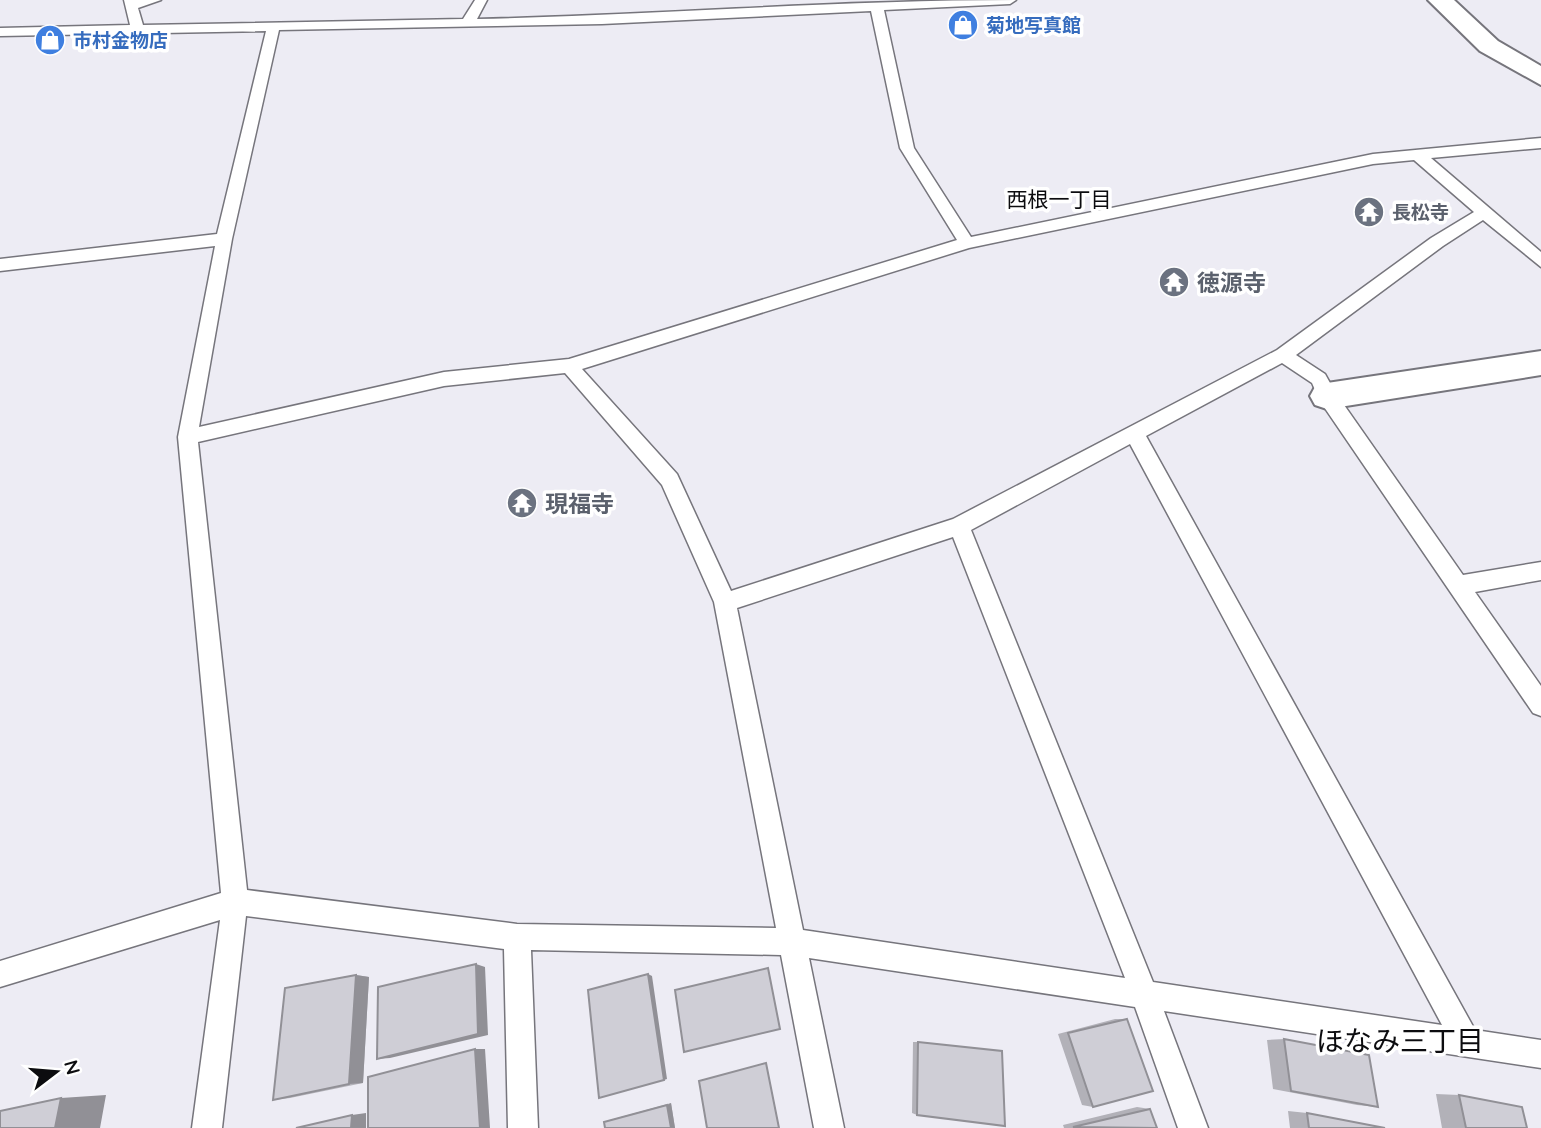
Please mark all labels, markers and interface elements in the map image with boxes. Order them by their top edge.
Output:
shop icon: 菊地写真館 [946,8,980,42]
place label: 菊地写真館 [986,13,1081,37]
shop icon: 市村金物店 [33,23,67,57]
place label: 市村金物店 [73,28,168,52]
district label: 西根一丁目 [1007,186,1112,212]
temple icon: 長松寺 [1352,195,1386,229]
place label: 長松寺 [1392,200,1449,224]
temple icon: 徳源寺 [1157,265,1191,299]
place label: 徳源寺 [1197,268,1266,297]
temple icon: 現福寺 [505,486,539,520]
place label: 現福寺 [545,489,614,518]
district label: ほなみ三丁目 [1316,1023,1484,1058]
north arrow [21,1037,91,1107]
text: N [59,1057,86,1077]

